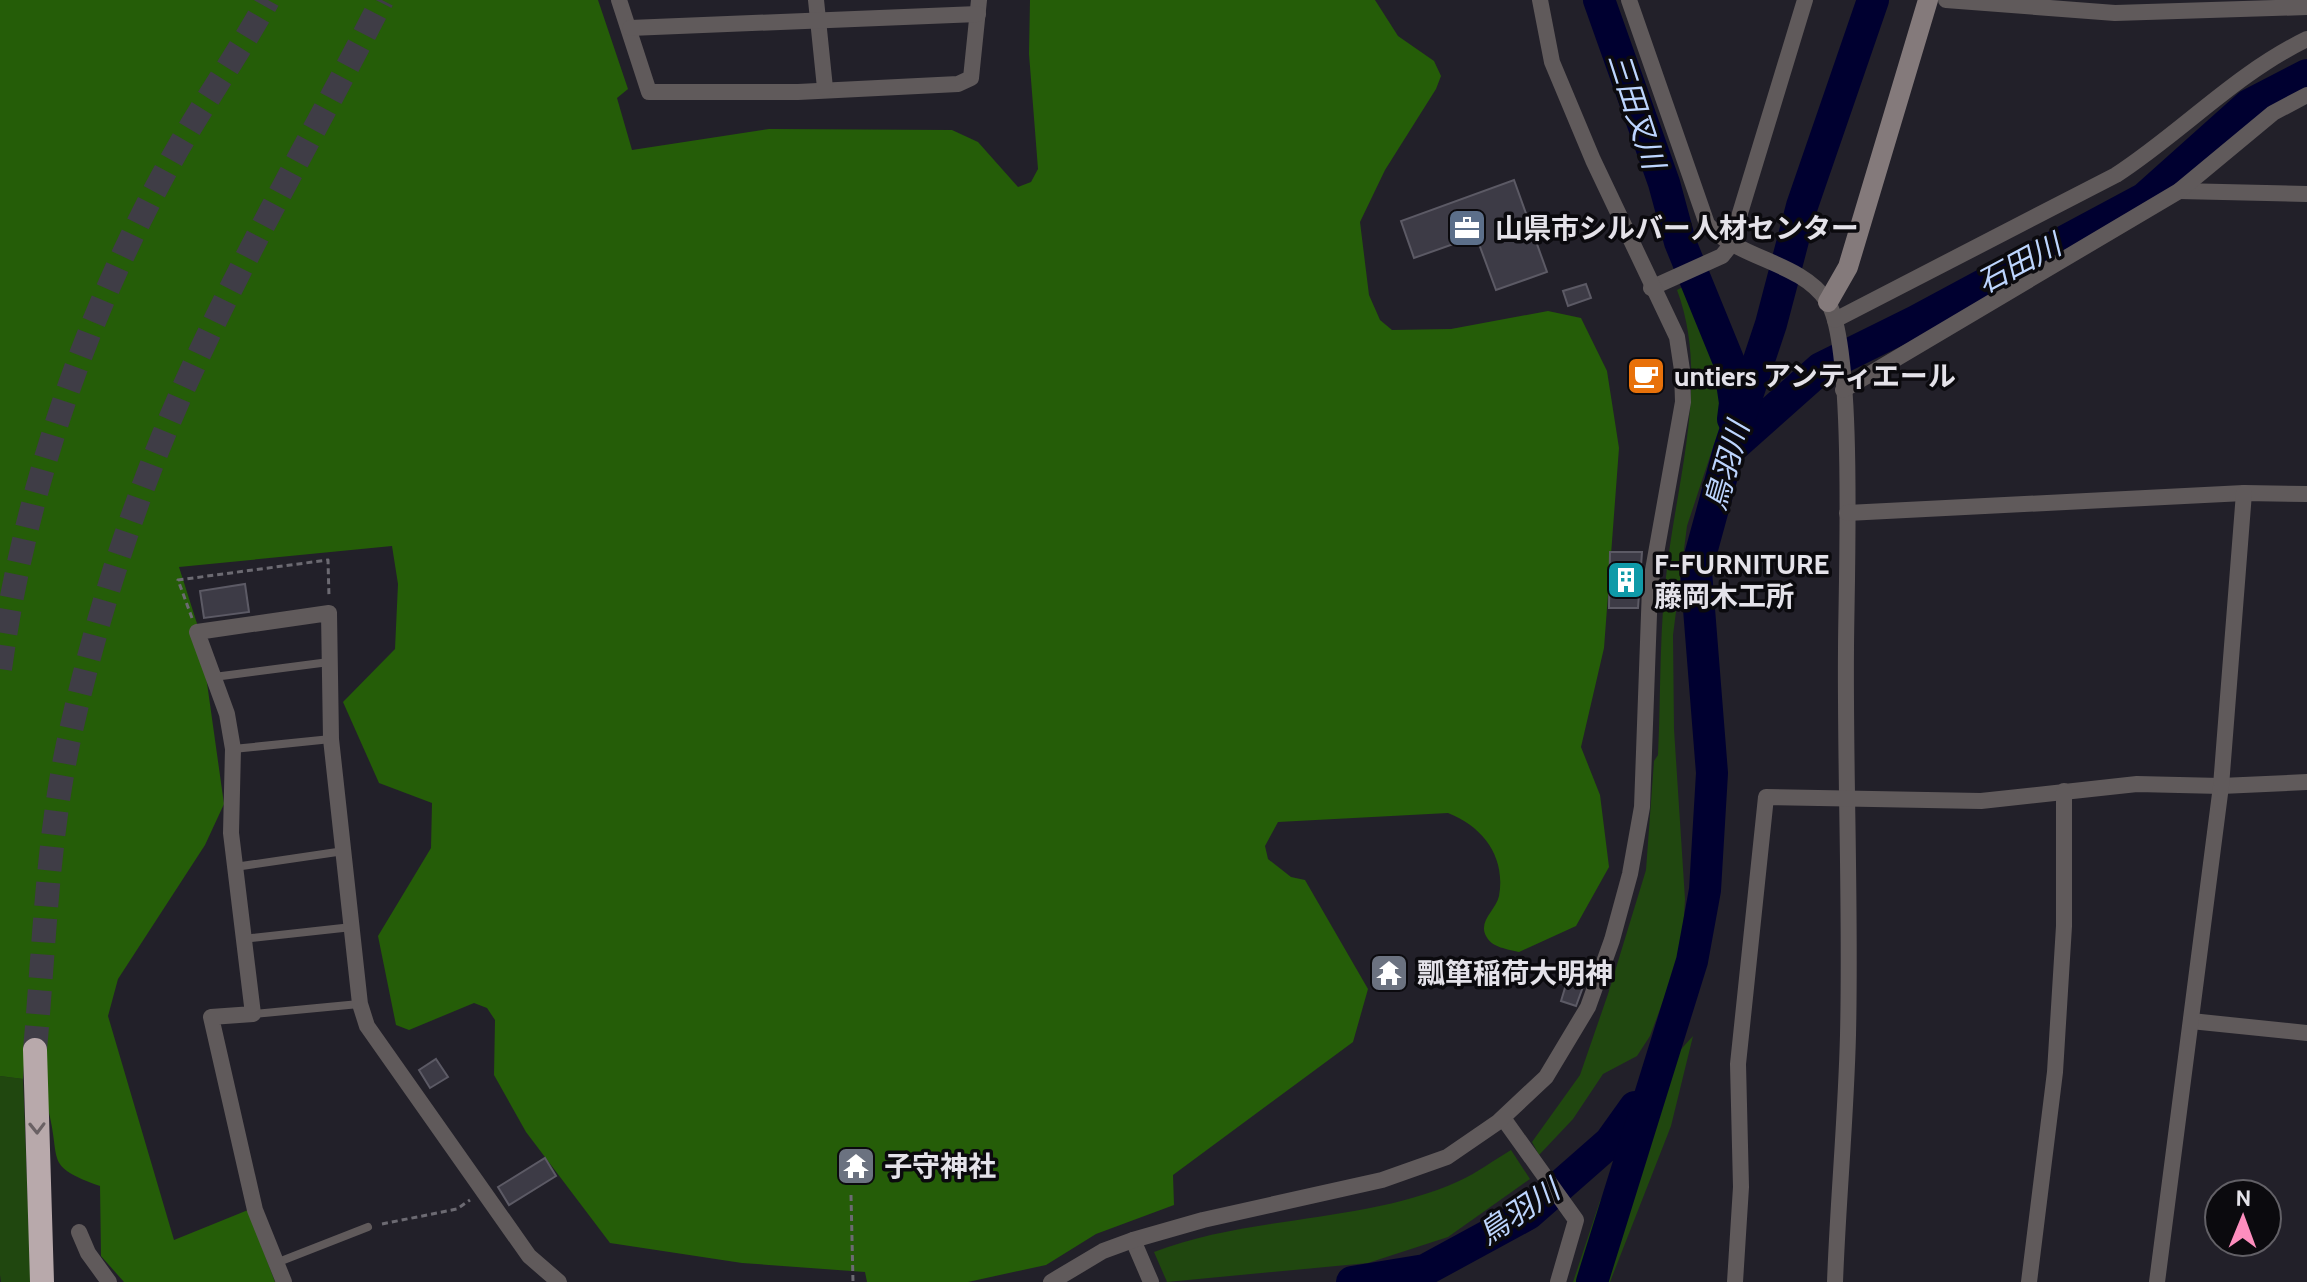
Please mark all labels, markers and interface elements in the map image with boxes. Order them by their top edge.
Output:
water label: 三田叉川 [1600,48,1674,176]
office icon: 山県市シルバー人材センター [1446,207,1488,249]
place label: 山県市シルバー人材センター [1495,211,1859,245]
water label: 石田川 [1970,225,2070,301]
cafe icon: untiers アンティエール [1625,355,1667,397]
place label: untiers アンティエール [1674,359,1956,393]
water label: 鳥羽川 [1696,415,1758,514]
place label: F-FURNITURE 藤岡木工所 [1654,547,1829,613]
building icon: F-FURNITURE 藤岡木工所 [1605,559,1647,601]
temple icon: 瓢箪稲荷大明神 [1368,952,1410,994]
place label: 瓢箪稲荷大明神 [1417,956,1613,990]
one-way arrow [28,1122,46,1135]
temple icon: 子守神社 [835,1145,877,1187]
place label: 子守神社 [884,1149,996,1183]
water label: 鳥羽川 [1471,1169,1569,1252]
north arrow [2203,1178,2283,1258]
text: N [2235,1185,2251,1212]

